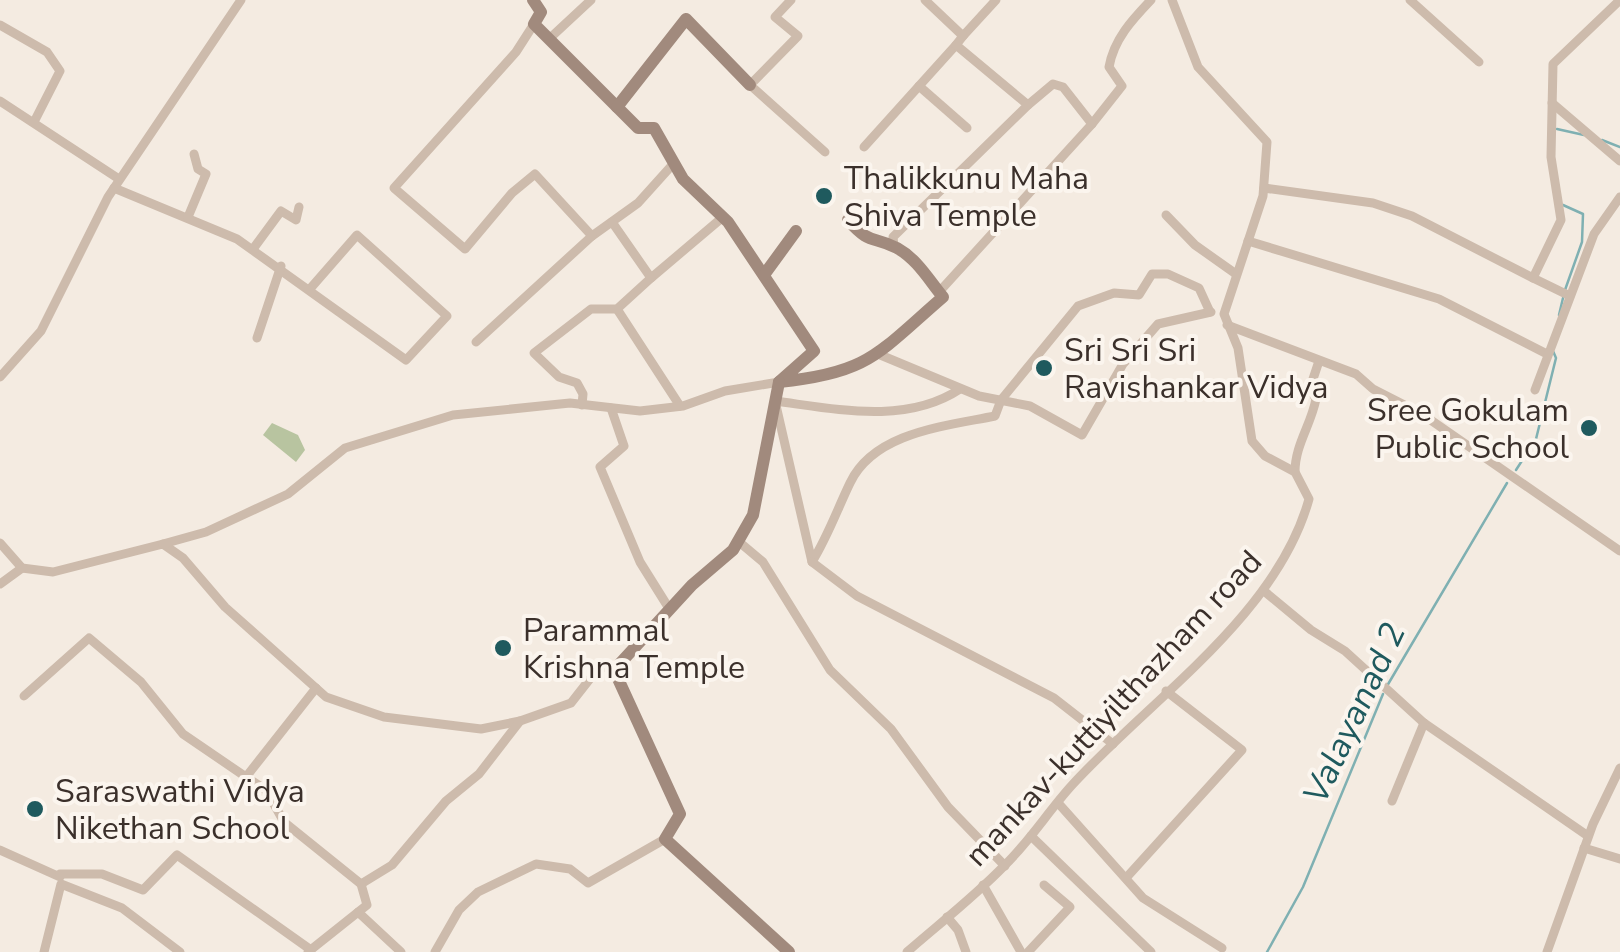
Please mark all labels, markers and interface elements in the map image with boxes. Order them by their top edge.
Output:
place label: Thalikkunu Maha Shiva Temple [844,157,1089,237]
marker: Thalikkunu Maha Shiva Temple [813,185,835,207]
place label: Sri Sri Sri Ravishankar Vidya [1064,329,1328,409]
marker: Sri Sri Sri Ravishankar Vidya [1033,357,1055,379]
place label: Sree Gokulam Public School [1367,389,1570,469]
marker: Sree Gokulam Public School [1578,417,1600,439]
street label: mankav-kuttiyilthazham road [955,541,1271,876]
place label: Parammal Krishna Temple [523,609,745,689]
water label: Valayanad 2 [1292,615,1417,811]
marker: Parammal Krishna Temple [492,637,514,659]
place label: Saraswathi Vidya Nikethan School [55,770,305,850]
marker: Saraswathi Vidya Nikethan School [24,798,46,820]

